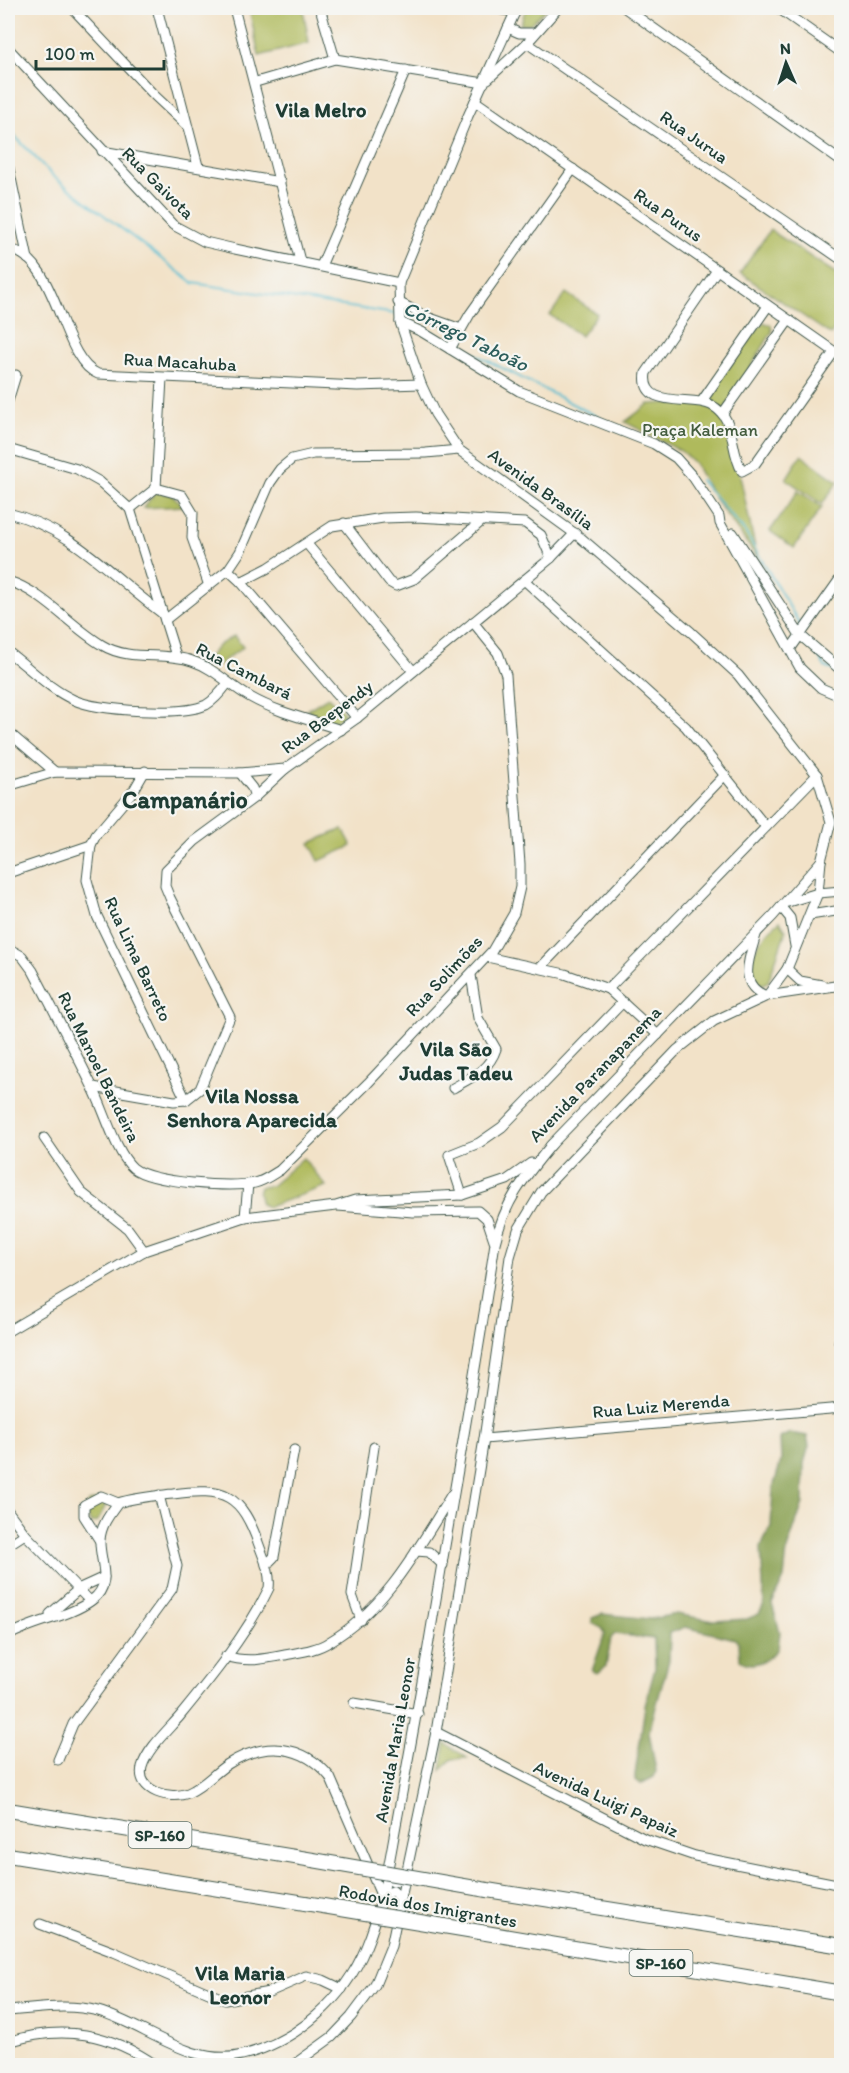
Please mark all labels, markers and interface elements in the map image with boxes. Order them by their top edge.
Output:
scale bar [36,33,164,71]
north arrow [756,33,816,93]
text: N [779,39,791,58]
text: 100 m [45,43,95,65]
district label: Vila Melro [276,97,367,122]
street label: Rua Jurua [656,106,732,168]
street label: Rua Gaivota [117,142,199,224]
street label: Rua Purus [629,183,707,247]
water label: Córrego Taboão [400,295,533,377]
street label: Rua Macahuba [123,348,238,376]
park label: Praça Kaleman [642,419,758,441]
street label: Avenida Brasília [484,443,599,535]
street label: Rua Cambará [192,637,296,705]
street label: Rua Baependy [277,675,378,759]
district label: Campanário [122,785,248,815]
street label: Rua Lima Barreto [99,893,177,1025]
street label: Rua Solimões [401,931,487,1021]
street label: Rua Manoel Bandeira [53,988,145,1147]
street label: Avenida Paranapanema [524,1001,666,1147]
district label: Vila São Judas Tadeu [398,1036,513,1085]
district label: Vila Nossa Senhora Aparecida [167,1083,338,1133]
street label: Rua Luiz Merenda [592,1389,731,1423]
street label: Avenida Maria Leonor [370,1656,420,1824]
street label: Avenida Luigi Papaiz [530,1756,682,1842]
road number: SP-160 [128,1822,192,1848]
street label: Rodovia dos Imigrantes [337,1879,519,1933]
road number: SP-160 [630,1950,692,1976]
district label: Vila Maria Leonor [195,1960,286,2009]

